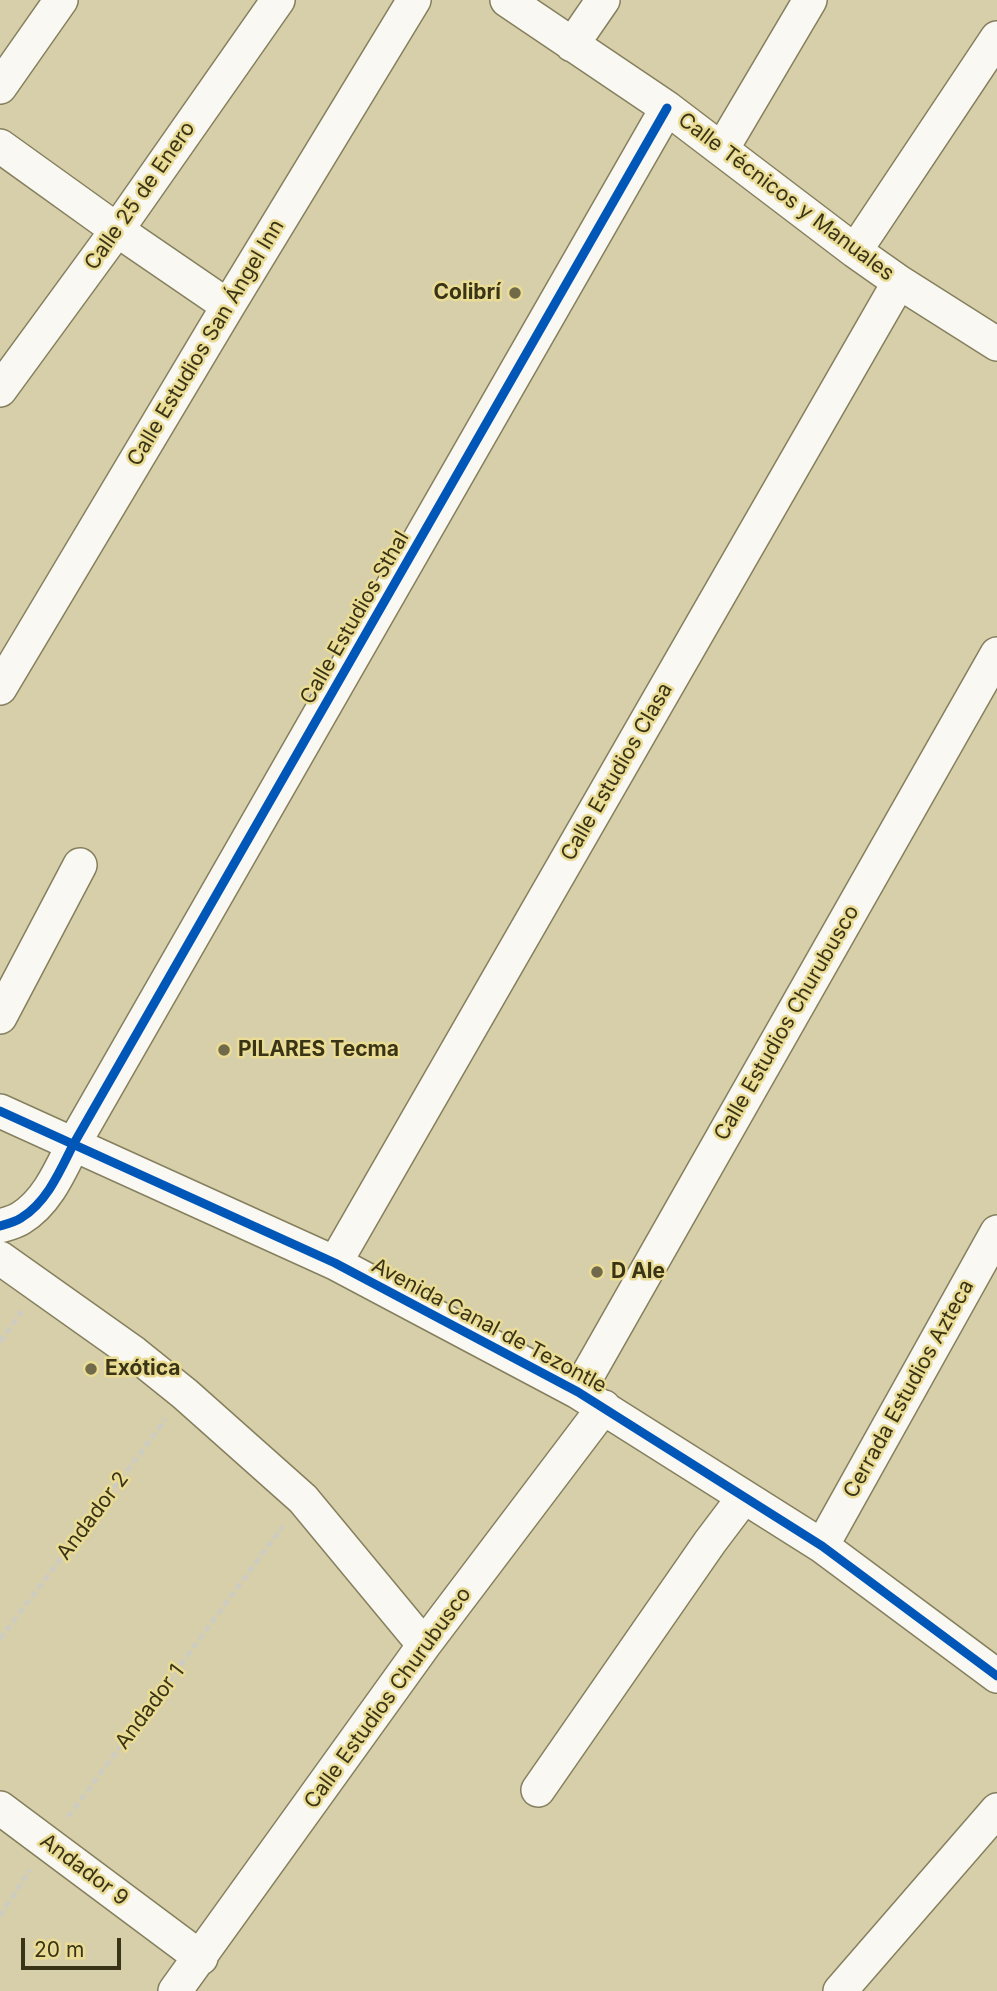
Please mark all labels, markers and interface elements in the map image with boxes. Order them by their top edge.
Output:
street label: Calle Técnicos y Manuales [673,107,899,287]
street label: Calle 25 de Enero [79,117,201,275]
street label: Calle Estudios San Ángel Inn [122,215,290,471]
place label: Colibrí [434,280,501,306]
marker: Colibrí [507,285,523,301]
street label: Calle Estudios Sthal [295,527,415,709]
street label: Calle Estudios Clasa [556,679,678,865]
street label: Calle Estudios Churubusco [709,901,865,1145]
place label: PILARES Tecma [238,1037,399,1063]
marker: PILARES Tecma [216,1042,232,1058]
street label: Avenida Canal de Tezontle [367,1253,611,1399]
place label: D Ale [611,1259,665,1285]
marker: D Ale [589,1264,605,1280]
street label: Cerrada Estudios Azteca [838,1275,980,1503]
place label: Exótica [105,1356,181,1382]
marker: Exótica [83,1361,99,1377]
street label: Andador 2 [52,1467,134,1565]
street label: Calle Estudios Churubusco [299,1582,477,1814]
street label: Andador 1 [110,1660,190,1754]
street label: Andador 9 [35,1829,133,1911]
scale bar [24,1924,124,1968]
text: 20 m [34,1937,84,1962]

